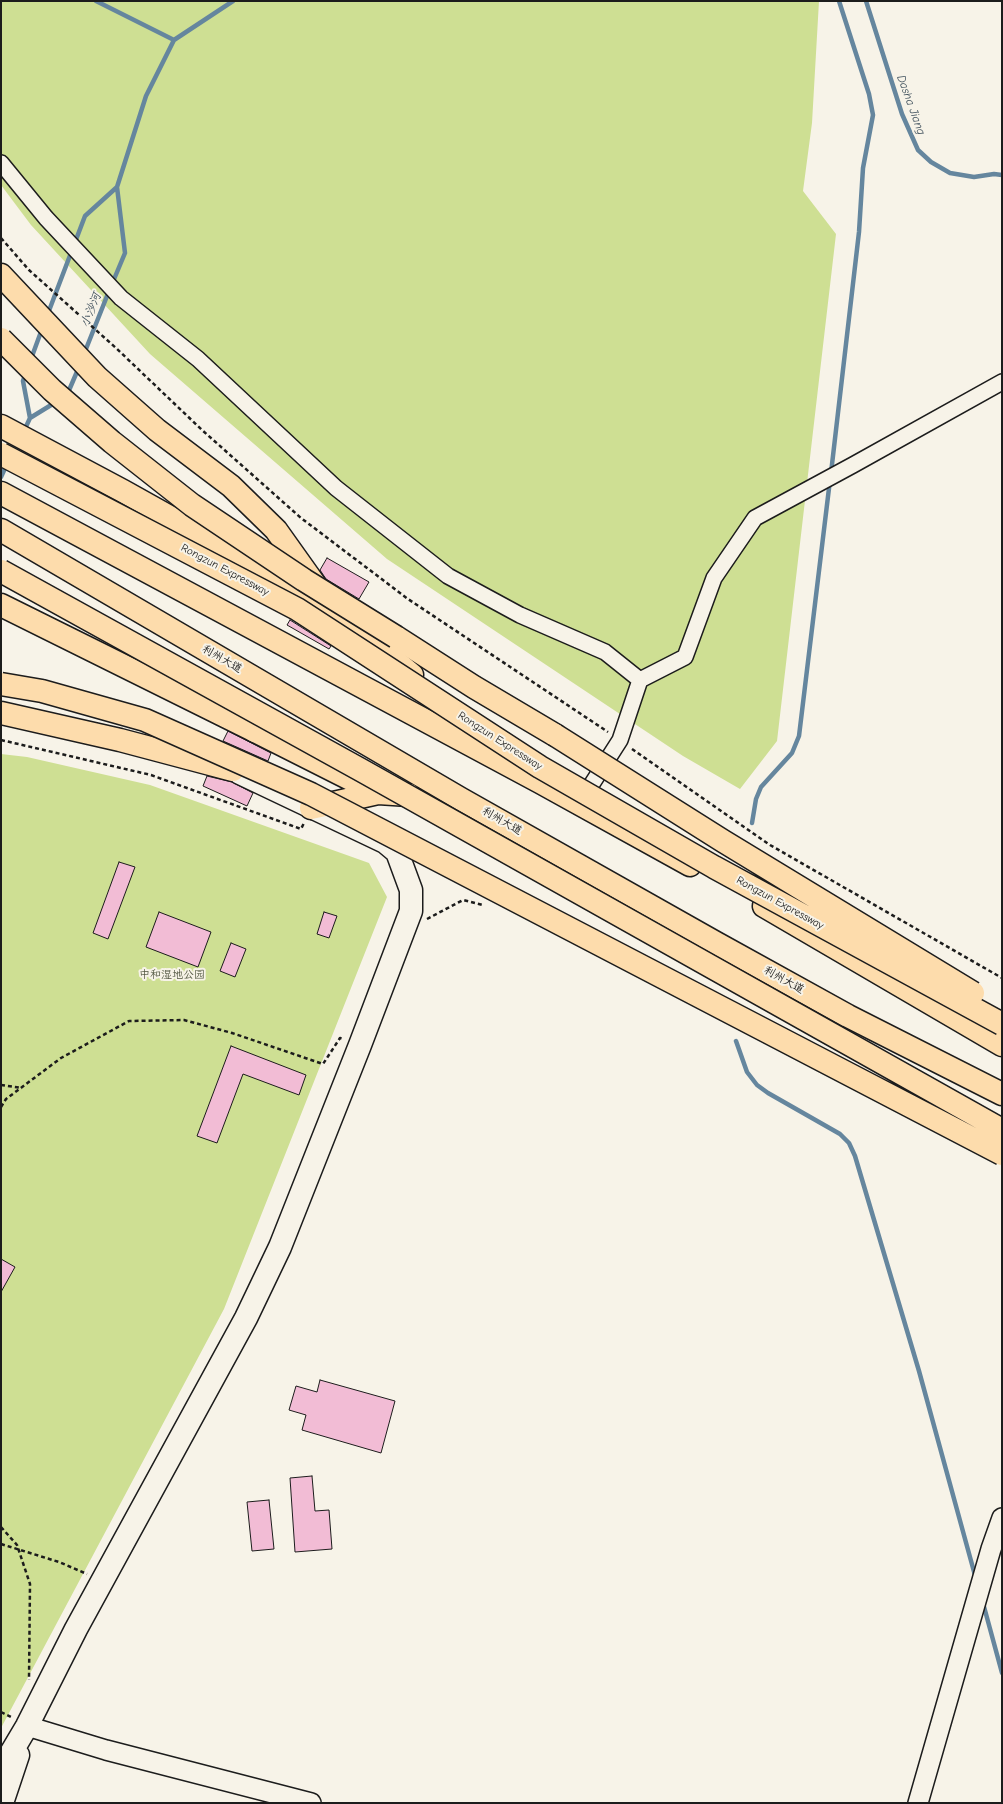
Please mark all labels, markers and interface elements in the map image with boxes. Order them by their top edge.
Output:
water label: Dasha Jiang [894,73,928,137]
water label: 小沙河 [78,291,104,329]
street label: Rongzun Expressway [179,541,271,599]
street label: 利州大道 [200,642,244,676]
street label: Rongzun Expressway [455,709,545,773]
street label: 利州大道 [480,804,524,838]
street label: Rongzun Expressway [734,874,826,932]
street label: 利州大道 [762,964,806,996]
park label: 中和湿地公园 [139,968,205,982]

